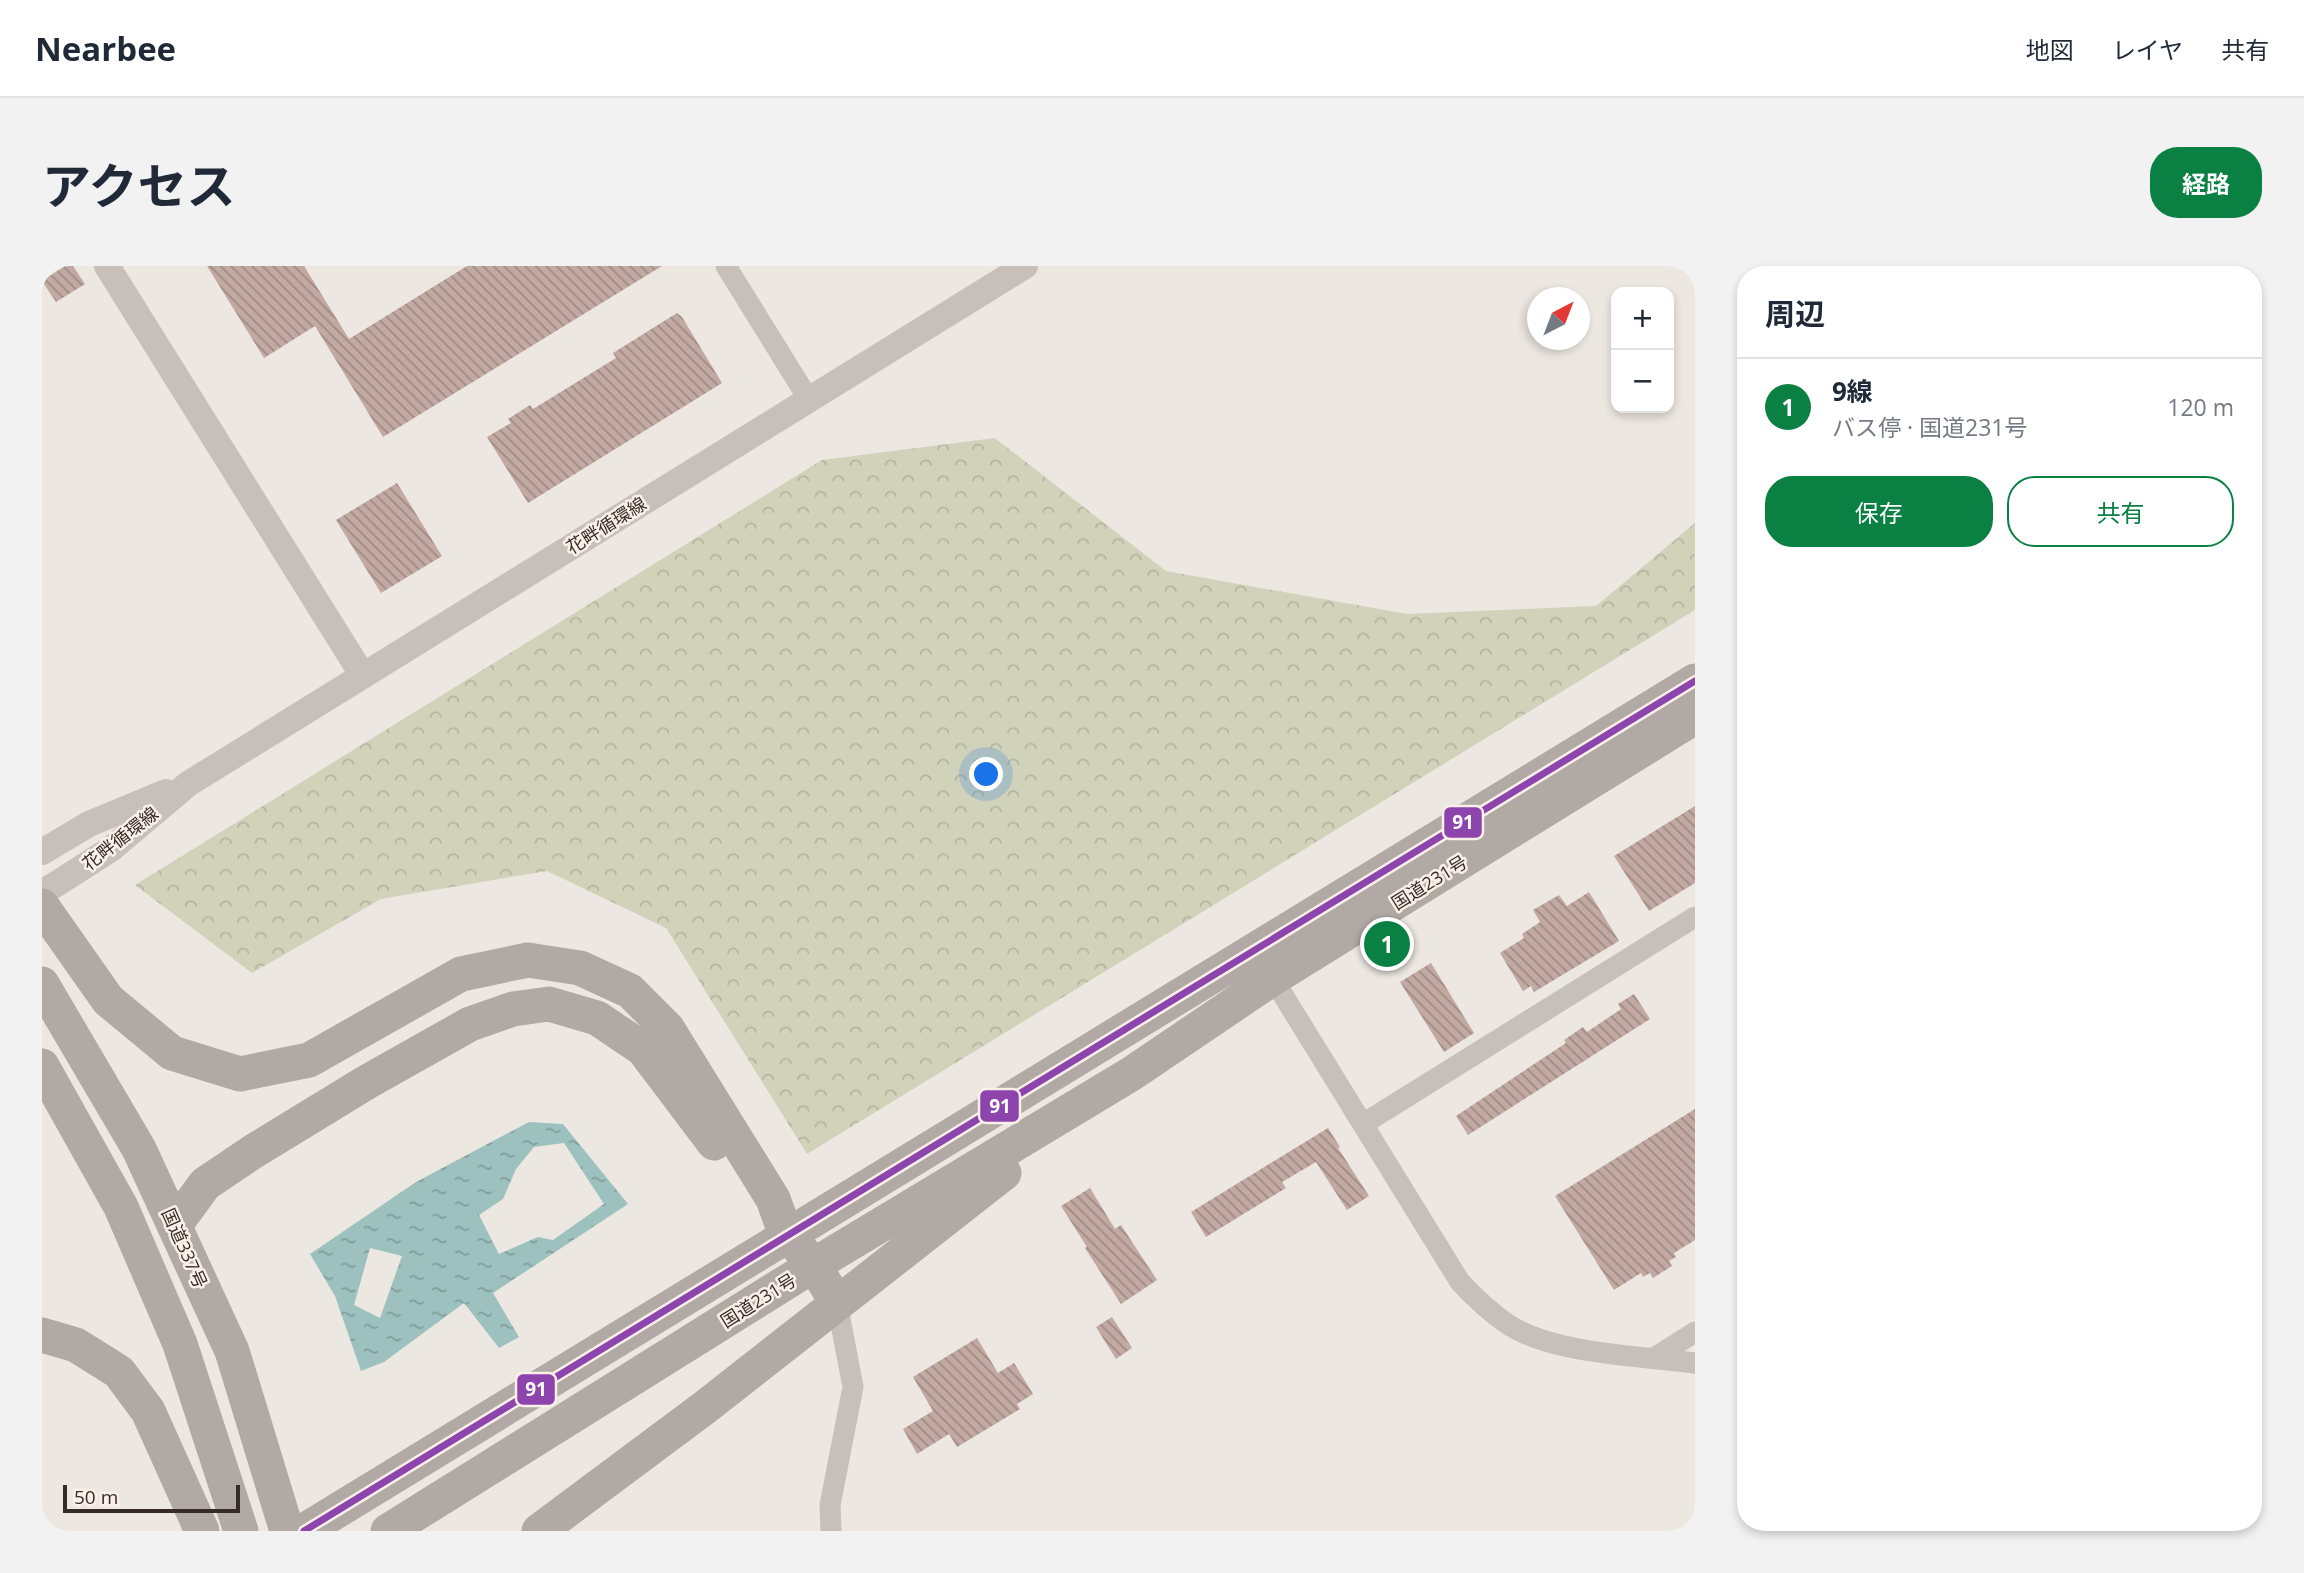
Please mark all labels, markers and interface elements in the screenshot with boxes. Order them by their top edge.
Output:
text: Nearbee [35,26,176,71]
text: 地図 [2026,33,2074,66]
text: レイヤ [2112,33,2183,66]
text: 共有 [2221,33,2269,66]
button: 経路 [2150,147,2262,218]
text: アクセス [42,152,236,218]
north arrow [1527,287,1590,350]
map controls [1611,287,1674,413]
button: + [1611,287,1674,350]
text: 周辺 [1765,293,1825,334]
button: − [1611,350,1674,413]
text: 9線 [1832,373,1873,409]
text: 1 [1781,391,1795,423]
text: 120 m [2167,391,2234,423]
text: バス停 · 国道231号 [1832,411,2027,443]
button: 保存 [1765,476,1993,547]
button: 共有 [2007,476,2234,547]
street label: 花畔循環線 [561,491,651,559]
your location [969,757,1003,791]
street label: 花畔循環線 [77,801,163,875]
line badge: 91 [1443,806,1483,839]
text: 91 [1452,809,1474,835]
street label: 国道231号 [1387,849,1471,915]
pin: 1 [1364,918,1410,970]
line badge: 91 [979,1089,1020,1123]
text: 91 [989,1093,1011,1119]
street label: 国道337号 [157,1204,213,1292]
street label: 国道231号 [716,1267,800,1333]
line badge: 91 [516,1373,556,1406]
text: 91 [525,1376,547,1402]
scale bar [63,1482,240,1514]
text: 50 m [74,1484,118,1510]

